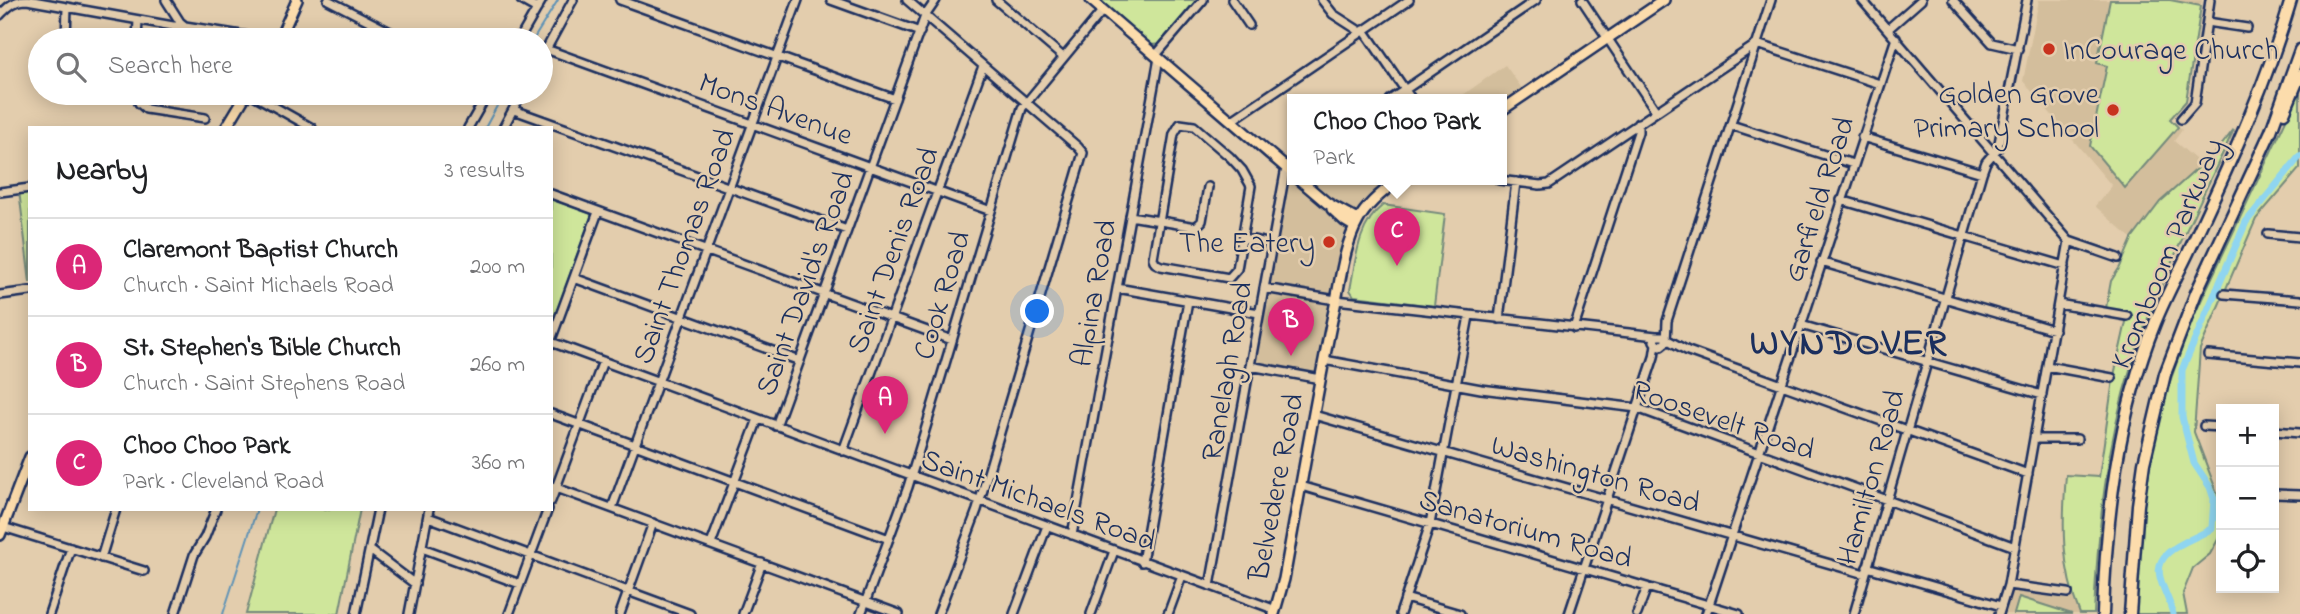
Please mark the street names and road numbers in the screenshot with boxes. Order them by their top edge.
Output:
street label: Mons Avenue [692,63,859,159]
street label: Garfield Road [1773,111,1868,288]
street label: Saint Thomas Road [623,123,749,371]
street label: Kromboom Parkway [2100,132,2237,377]
street label: Saint Denis Road [837,141,953,360]
street label: Saint David's Road [746,165,868,403]
street label: Alpina Road [1061,216,1131,371]
street label: Cook Road [903,226,984,366]
street label: Ranelagh Road [1192,278,1266,465]
street label: Roosevelt Road [1626,370,1820,474]
street label: Hamilton Road [1827,385,1919,571]
street label: Belvedere Road [1238,390,1318,586]
street label: Washington Road [1485,425,1705,527]
street label: Saint Michaels Road [914,439,1162,565]
street label: Sanatorium Road [1413,479,1637,582]

